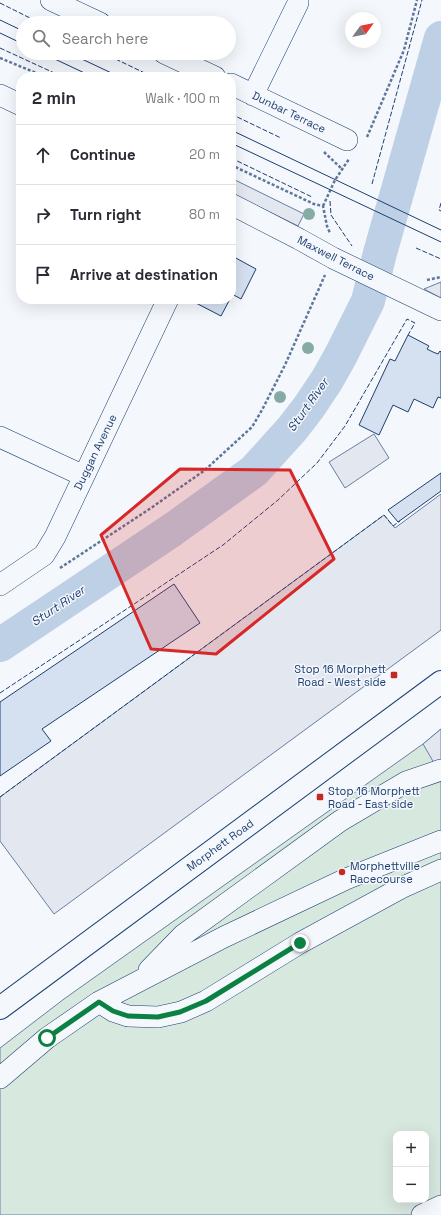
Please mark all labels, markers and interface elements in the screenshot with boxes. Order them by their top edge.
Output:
north arrow [345,12,381,48]
search box [16,16,236,60]
icon: search [30,27,52,49]
text: Search here [62,29,148,48]
text: 2 min [32,87,76,109]
street label: Dunbar Terrace [250,88,328,136]
text: Walk · 100 m [145,90,220,107]
icon: ahead [32,144,54,166]
text: Continue [70,145,136,164]
text: 20 m [189,146,220,163]
icon: right [32,204,54,226]
text: Turn right [70,205,141,224]
text: 80 m [189,206,220,223]
street label: Maxwell Terrace [295,233,377,283]
icon: arrive [32,264,54,286]
text: Arrive at destination [70,265,218,284]
water label: Sturt River [284,374,333,435]
street label: Duggan Avenue [71,412,119,492]
water label: Sturt River [28,581,89,630]
place label: Stop 16 Morphett Road - West side [294,662,386,689]
marker: Stop 16 Morphett Road - West side [389,670,399,680]
place label: Stop 16 Morphett Road - East side [328,784,420,811]
marker: Stop 16 Morphett Road - East side [315,792,325,802]
street label: Morphett Road [184,816,256,874]
place label: Morphettville Racecourse [350,859,420,886]
marker: Morphettville Racecourse [337,867,347,877]
route end [291,934,309,952]
route start [38,1029,56,1047]
map controls [393,1131,429,1203]
button: + [393,1131,429,1167]
button: − [393,1167,429,1203]

